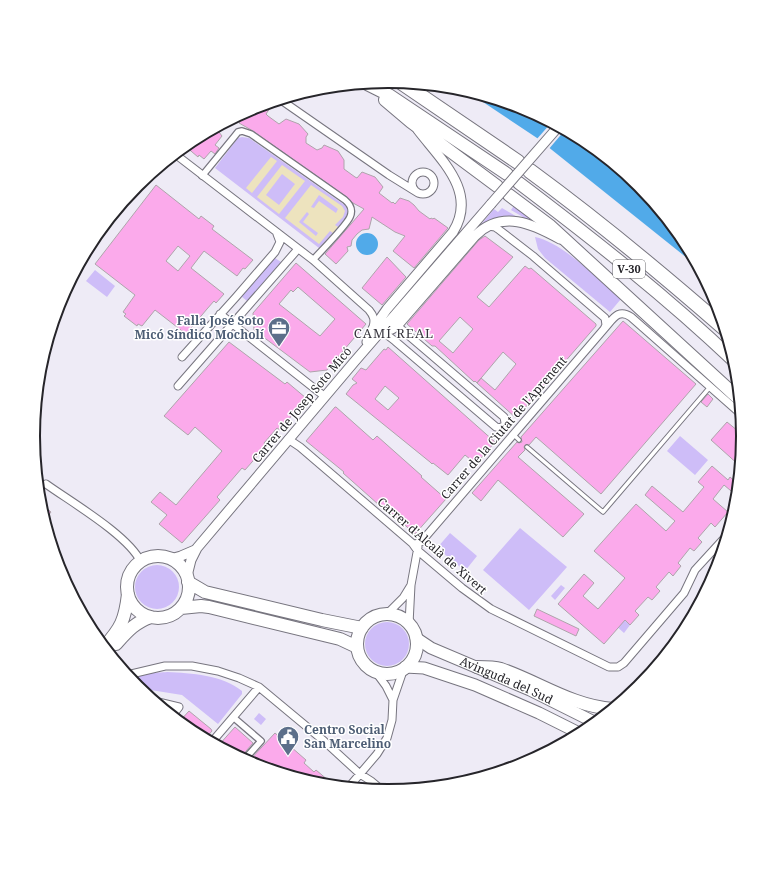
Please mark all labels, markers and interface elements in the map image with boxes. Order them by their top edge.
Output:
road number: V-30 [613,260,645,278]
place label: Falla José Soto Micó Síndico Mocholí [135,312,265,343]
office icon: Falla José Soto Micó Síndico Mocholí [266,315,292,348]
district label: CAMÍ REAL [354,324,434,342]
street label: Carrer de Josep Soto Micó [248,343,355,466]
street label: Carrer de la Ciutat de l'Aprenent [437,352,571,503]
street label: Carrer d'Alcalà de Xivert [374,493,491,598]
street label: Avinguda del Sud [457,652,556,708]
place label: Centro Social San Marcelino [304,721,391,752]
public building icon: Centro Social San Marcelino [275,724,301,757]

